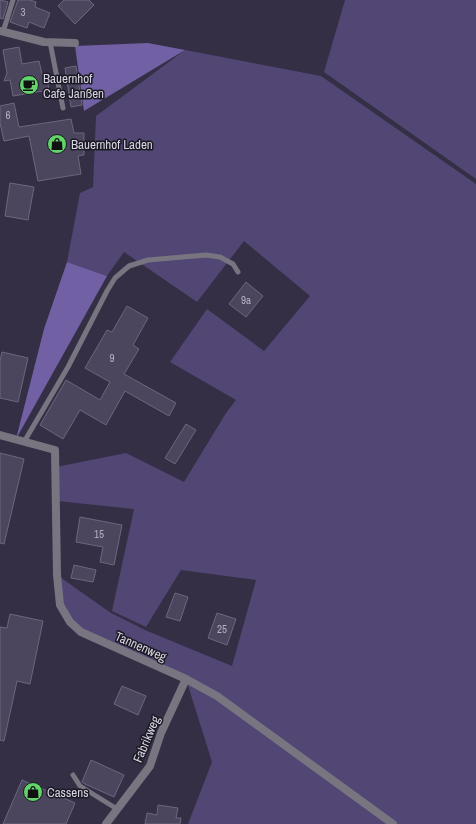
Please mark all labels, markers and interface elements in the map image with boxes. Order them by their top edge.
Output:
house number: 3 [20,5,26,19]
place label: Bauernhof Cafe Janßen [43,70,104,102]
cafe icon: Bauernhof Cafe Janßen [18,74,40,96]
house number: 6 [5,108,11,122]
shop icon: Bauernhof Laden [46,133,68,155]
place label: Bauernhof Laden [71,136,153,153]
house number: 9a [241,293,251,307]
house number: 9 [109,351,115,365]
house number: 15 [94,527,104,541]
house number: 25 [217,622,227,636]
street label: Tannenweg [112,628,169,665]
street label: Fabrikweg [129,713,164,765]
shop icon: Cassens [22,781,44,803]
place label: Cassens [47,784,88,801]

